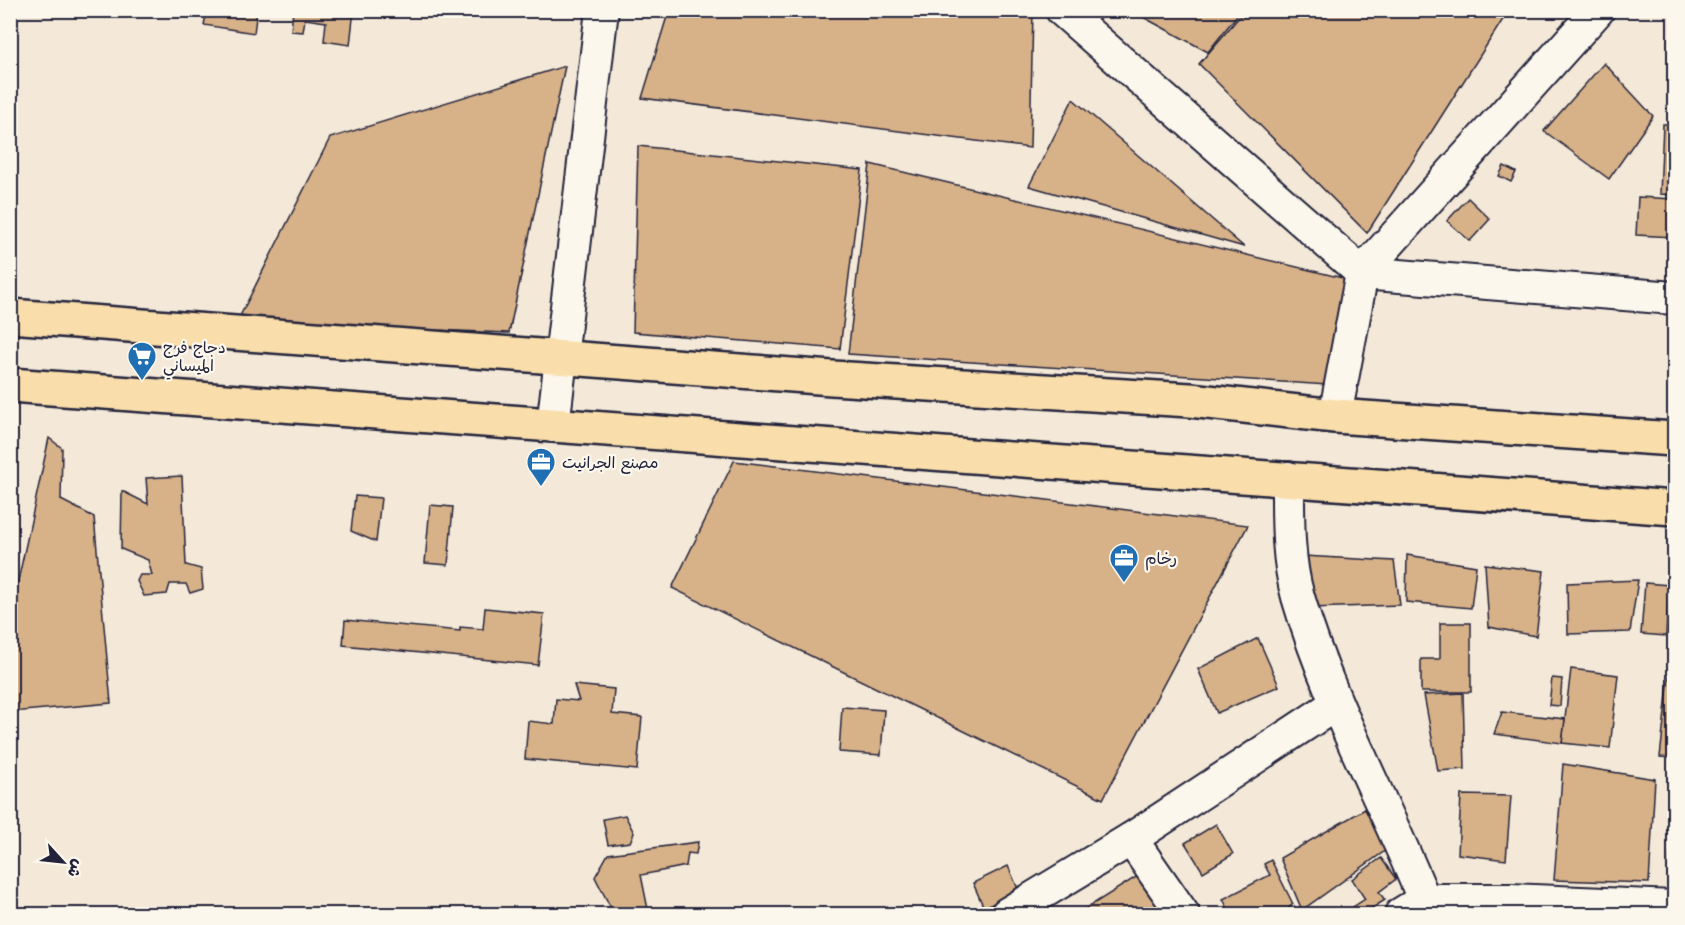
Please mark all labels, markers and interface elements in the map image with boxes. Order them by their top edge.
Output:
place label: دجاج فرج الميساني [163,334,226,380]
supermarket icon: دجاج فرج الميساني [126,340,158,382]
office icon: مصنع الجرانيت [525,446,557,488]
place label: مصنع الجرانيت [562,449,658,474]
office icon: رخام [1108,542,1140,584]
place label: رخام [1145,545,1177,571]
north arrow [33,832,93,892]
text: ش [63,856,92,883]

